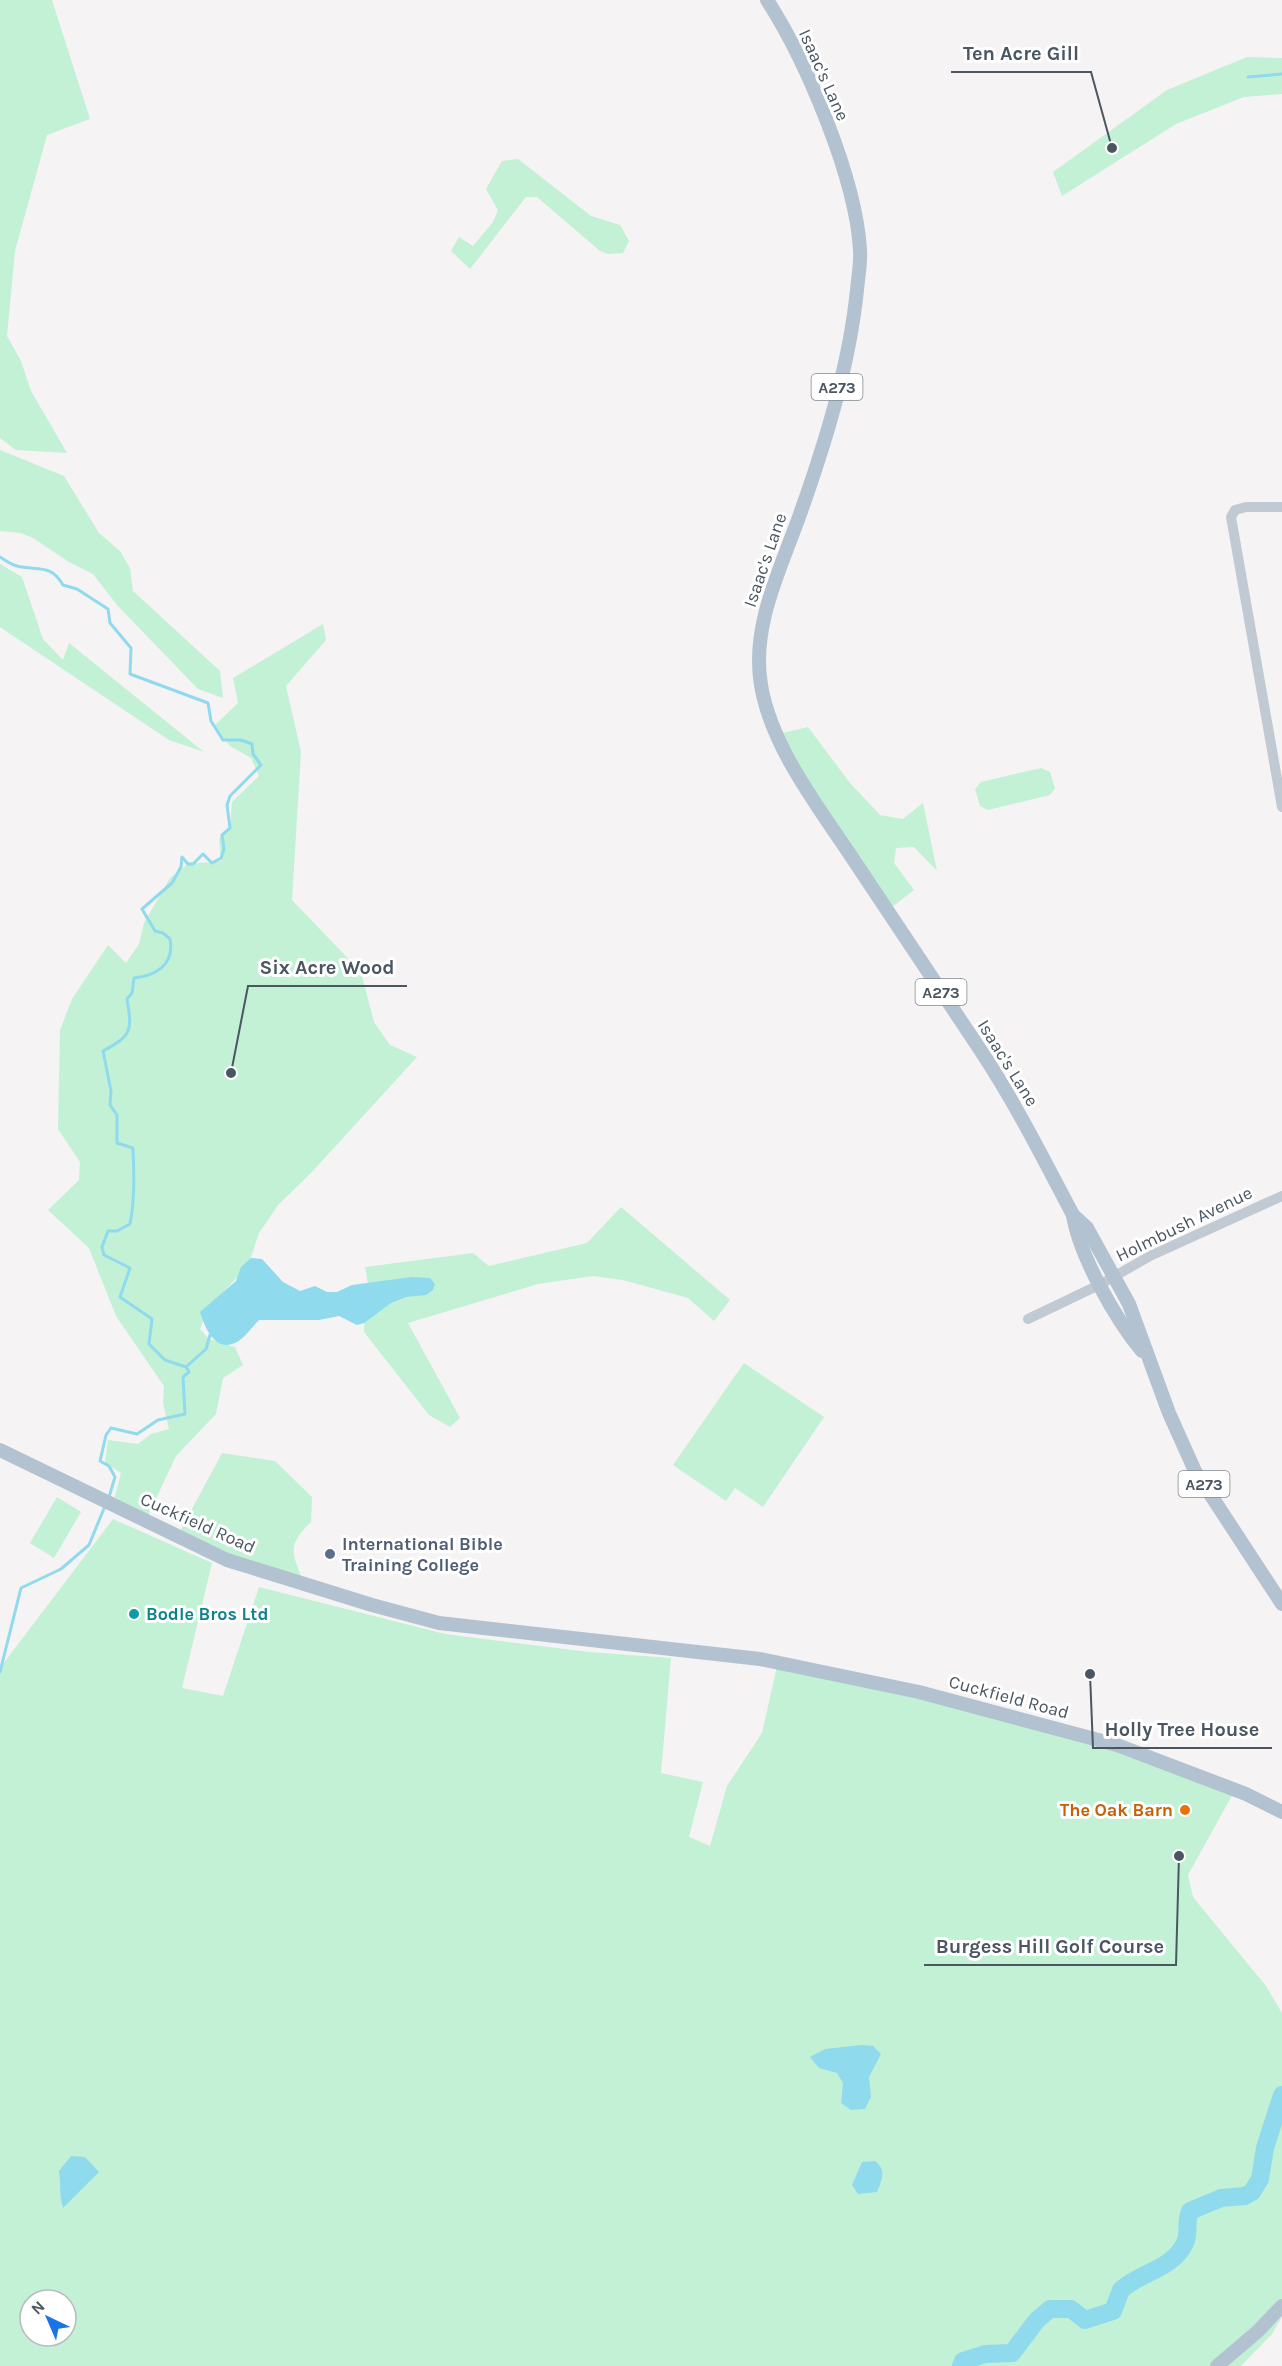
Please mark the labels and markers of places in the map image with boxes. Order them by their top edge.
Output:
callout: Ten Acre Gill [951,34,1091,72]
callout: Six Acre Wood [248,948,407,986]
place label: International Bible Training College [342,1533,503,1576]
marker: International Bible Training College [323,1547,337,1561]
place label: Bodle Bros Ltd [146,1603,269,1625]
marker: Bodle Bros Ltd [127,1607,141,1621]
callout: Holly Tree House [1093,1710,1272,1748]
place label: The Oak Barn [1060,1799,1173,1821]
marker: The Oak Barn [1178,1803,1192,1817]
callout: Burgess Hill Golf Course [924,1927,1176,1965]

